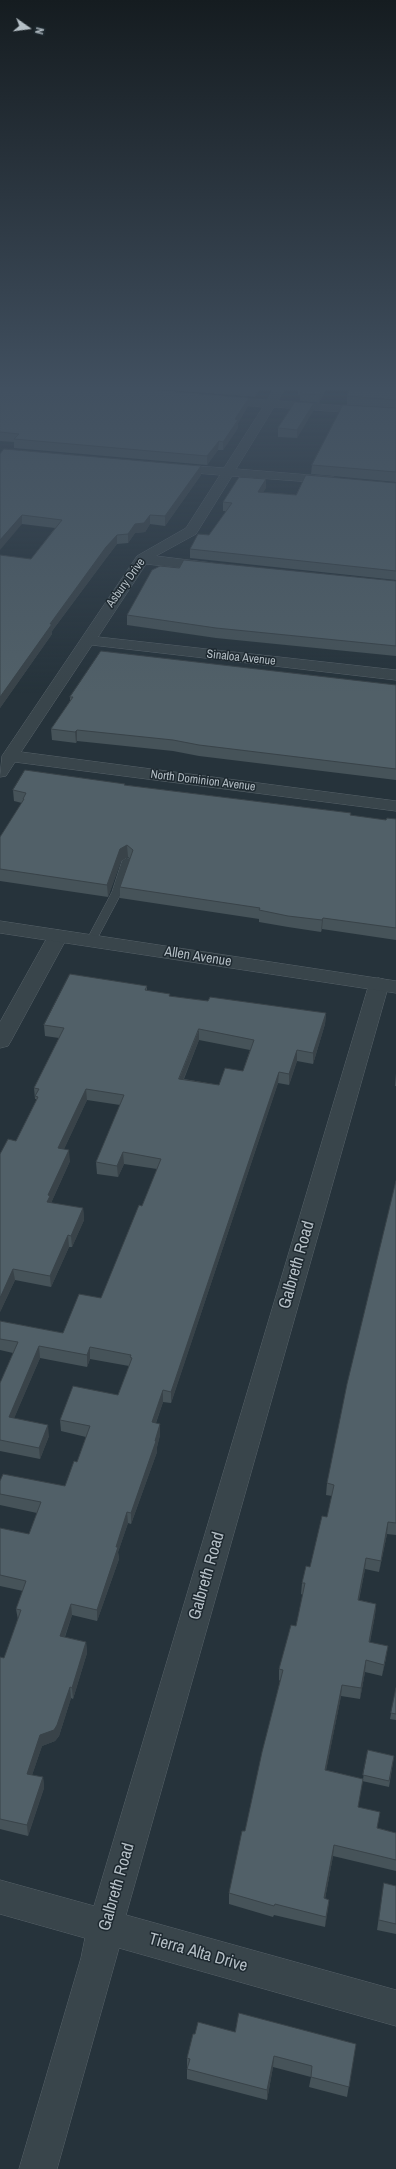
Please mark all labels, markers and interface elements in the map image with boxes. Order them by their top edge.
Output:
north arrow [8,8,48,48]
text: N [32,26,47,36]
street label: Asbury Drive [103,556,149,610]
street label: Sinaloa Avenue [206,647,276,669]
street label: North Dominion Avenue [150,767,256,795]
street label: Allen Avenue [163,943,233,971]
street label: Galbreth Road [275,1219,319,1311]
street label: Galbreth Road [185,1530,229,1622]
street label: Galbreth Road [95,1841,139,1933]
street label: Tierra Alta Drive [146,1929,250,1977]

